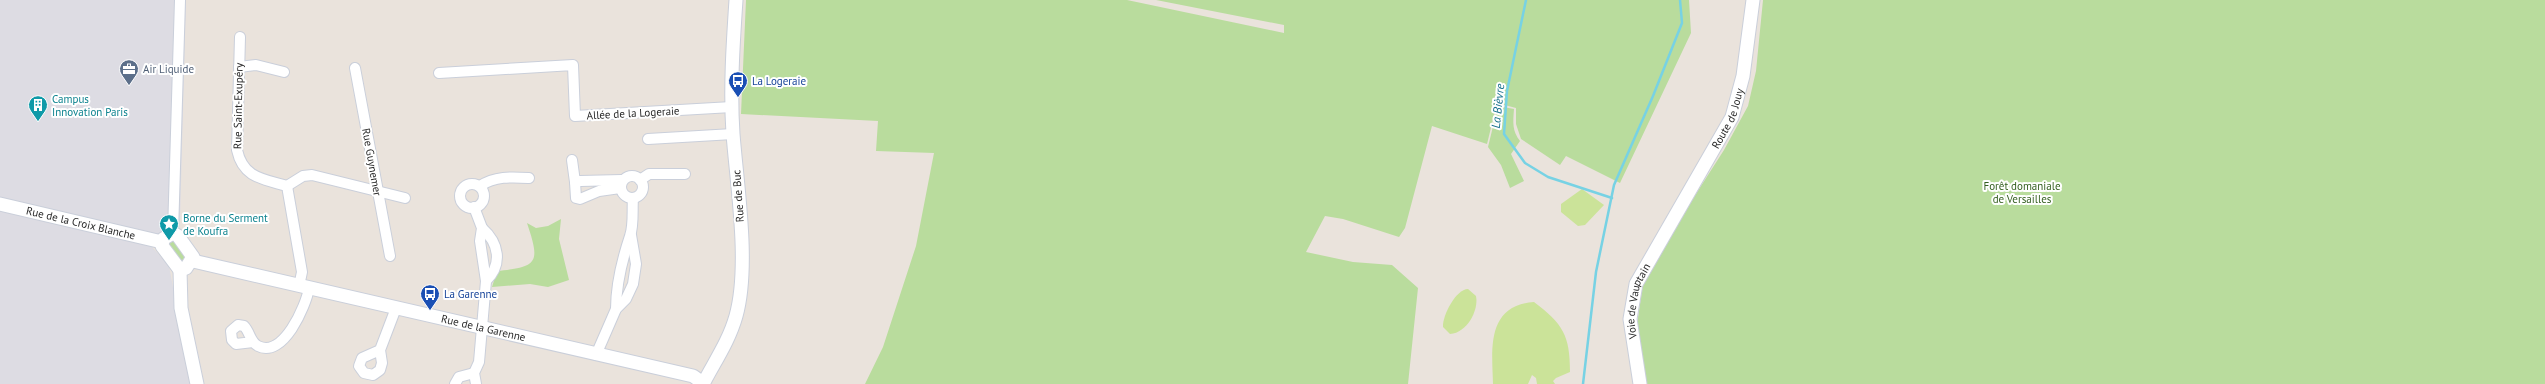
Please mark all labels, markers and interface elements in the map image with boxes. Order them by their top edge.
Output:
office icon: Air Liquide [118,58,140,86]
place label: Air Liquide [143,62,194,76]
street label: Rue Saint-Exupéry [230,62,246,149]
bus stop icon: La Logeraie [727,70,749,98]
place label: La Logeraie [752,74,806,88]
water label: La Bièvre [1488,82,1507,129]
street label: Route de Jouy [1708,86,1747,151]
place label: Campus Innovation Paris [52,92,128,119]
building icon: Campus Innovation Paris [27,94,49,122]
street label: Allée de la Logeraie [586,104,680,122]
street label: Rue Guynemer [359,127,385,197]
street label: Rue de Buc [729,169,747,223]
park label: Forêt domaniale de Versailles [1984,179,2061,206]
street label: Rue de la Croix Blanche [25,203,137,243]
place label: Borne du Serment de Koufra [183,211,268,238]
place icon: Borne du Serment de Koufra [158,213,180,241]
street label: Voie de Vauptain [1623,261,1653,341]
bus stop icon: La Garenne [419,283,441,311]
place label: La Garenne [444,287,497,301]
street label: Rue de la Garenne [440,311,527,344]

